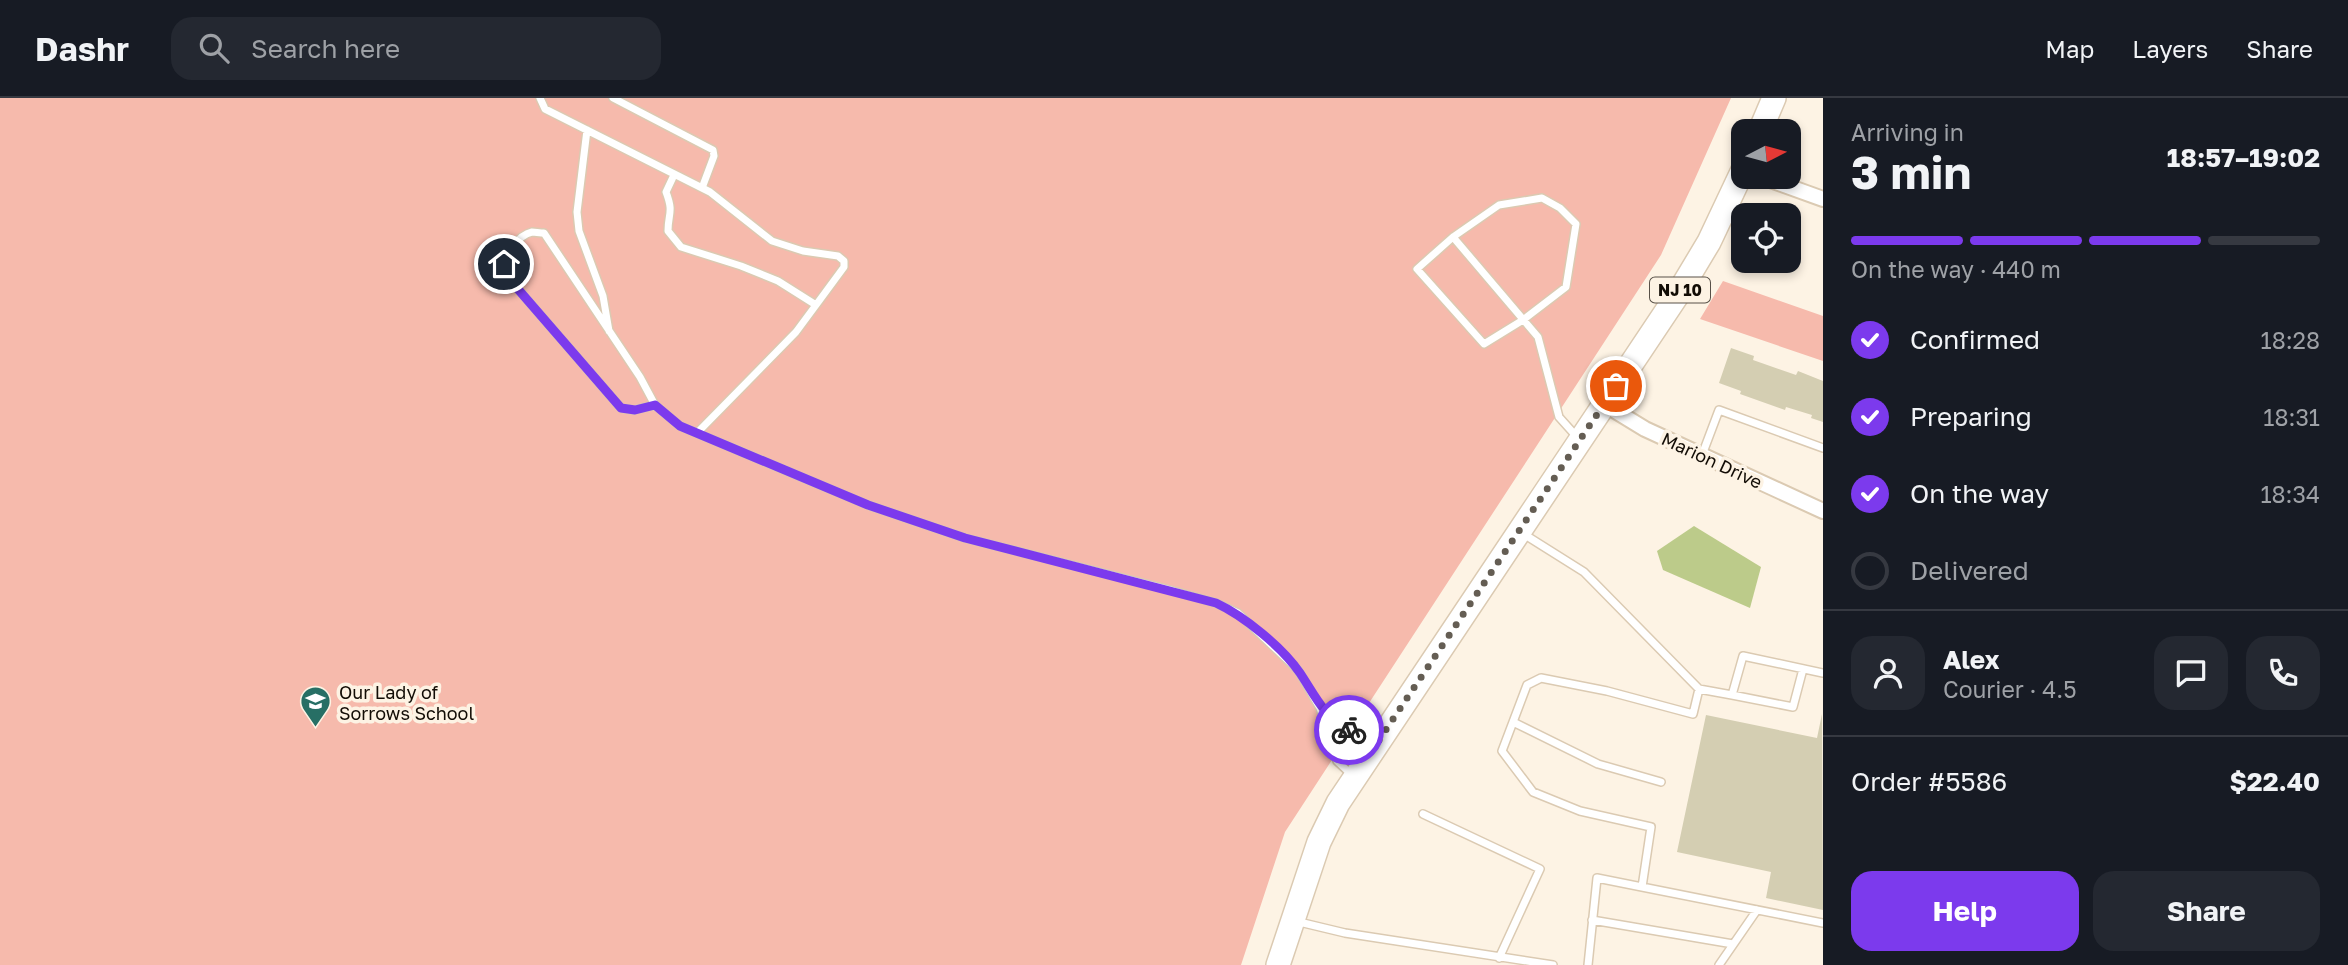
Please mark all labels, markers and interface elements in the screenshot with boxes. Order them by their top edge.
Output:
search box [171,17,661,80]
text: Dashr [35,29,129,68]
icon: search [195,29,233,67]
text: Search here [251,33,400,64]
text: Map [2045,34,2094,63]
text: Layers [2132,34,2208,63]
text: Share [2246,34,2313,63]
text: Arriving in [1851,118,1964,146]
north arrow [1731,119,1801,189]
map controls [1731,119,1801,273]
text: 18:57–19:02 [2167,142,2320,173]
text: 3 min [1851,144,1971,199]
button: locate [1731,203,1801,273]
pin [474,234,534,294]
icon: home [485,245,523,283]
text: On the way · 440 m [1851,255,2061,283]
road number: NJ 10 [1650,278,1710,302]
icon: check [1851,321,1889,359]
text: Confirmed [1910,324,2040,355]
text: 18:28 [2261,326,2320,354]
pin [1586,356,1646,416]
icon: bag [1597,367,1635,405]
icon: check [1851,398,1889,436]
text: Preparing [1910,401,2032,432]
text: 18:31 [2263,403,2320,431]
street label: Marion Drive [1658,427,1766,493]
icon: check [1851,475,1889,513]
text: On the way [1910,478,2049,509]
text: 18:34 [2260,480,2320,508]
text: Delivered [1910,555,2029,586]
button: person [1851,636,1925,710]
button: chat [2154,636,2228,710]
button: phone [2246,636,2320,710]
text: Alex [1943,644,2000,675]
text: Courier · 4.5 [1943,675,2076,703]
place label: Our Lady of Sorrows School [339,681,474,724]
school or university icon: Our Lady of Sorrows School [299,685,333,729]
courier [1314,695,1384,765]
icon: bike [1330,711,1368,749]
text: Order #5586 [1851,766,2007,797]
text: $22.40 [2229,766,2320,797]
button: Help [1851,871,2079,951]
button: Share [2093,871,2320,951]

